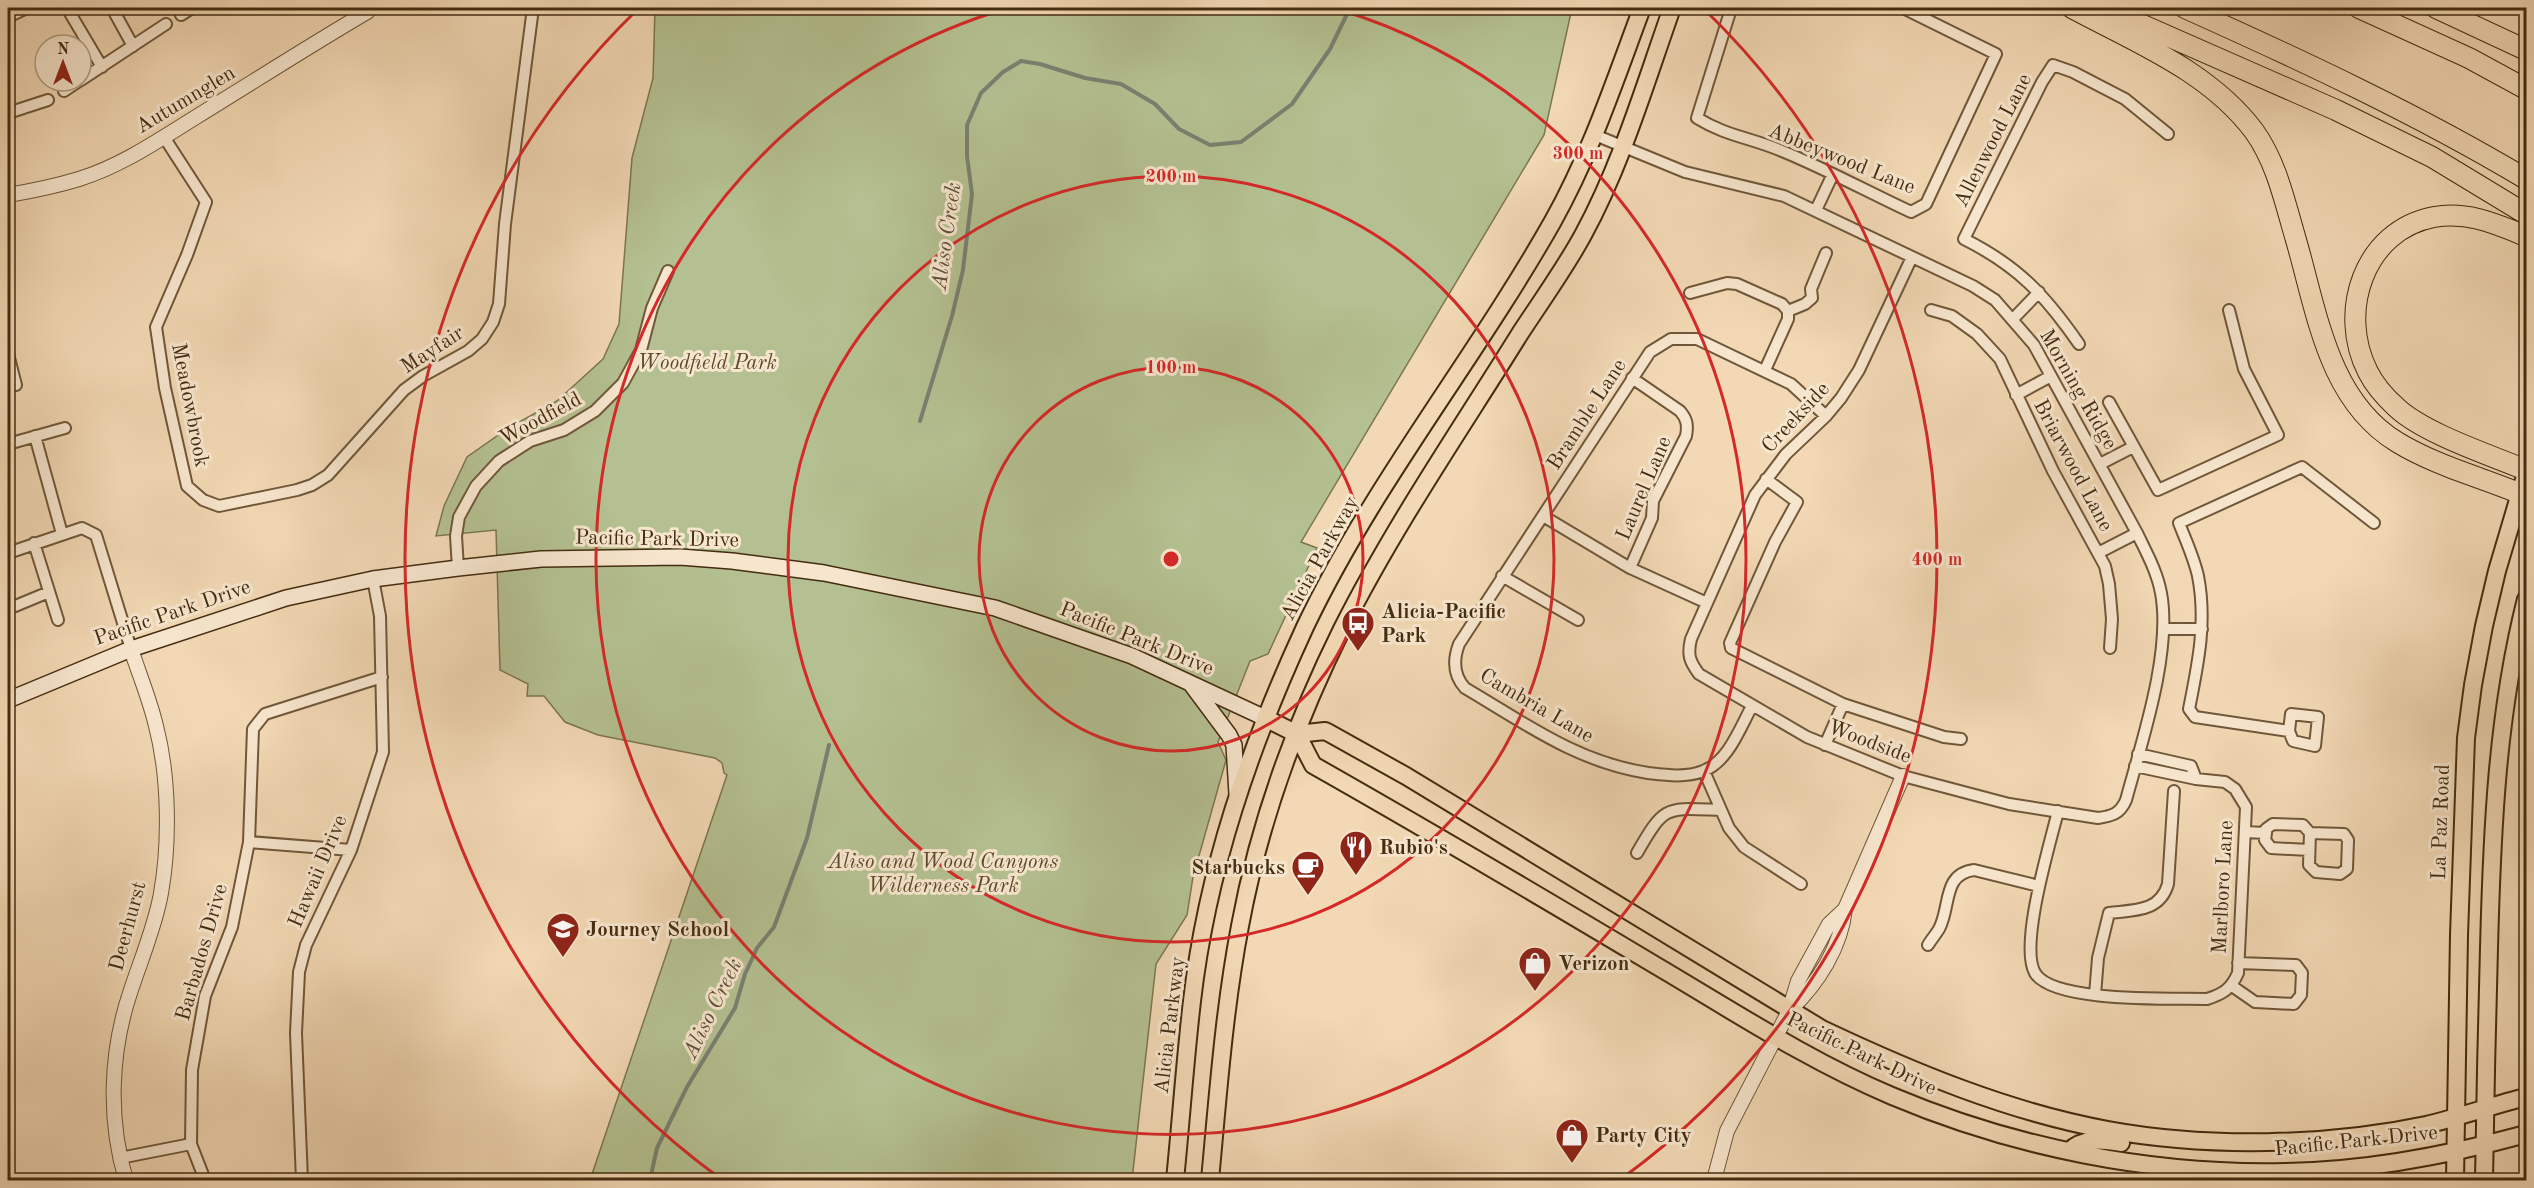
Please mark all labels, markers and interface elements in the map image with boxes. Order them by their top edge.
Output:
north arrow [33,33,93,93]
text: N [57,42,70,58]
street label: Autumnglen [132,62,239,138]
street label: Allenwood Lane [1951,71,2036,211]
street label: Abbeywood Lane [1765,120,1918,198]
text: 300 m [1553,145,1603,163]
text: 200 m [1146,168,1196,186]
water label: Aliso Creek [928,181,965,292]
street label: Mayfair [398,322,468,378]
street label: Morning Ridge [2035,326,2121,453]
street label: Meadowbrook [167,341,212,469]
park label: Woodfield Park [637,353,777,374]
street label: Bramble Lane [1544,356,1631,474]
text: 100 m [1146,359,1196,377]
street label: Creekside [1758,379,1834,457]
street label: Woodfield [496,389,585,450]
street label: Briarwood Lane [2029,396,2116,535]
street label: Laurel Lane [1613,433,1676,544]
street label: Alicia Parkway [1278,493,1363,624]
street label: Pacific Park Drive [575,528,739,551]
centre of rings [1161,549,1181,569]
text: 400 m [1912,551,1962,569]
street label: Pacific Park Drive [91,577,254,650]
street label: Pacific Park Drive [1056,599,1217,680]
place label: Alicia-Pacific Park [1381,602,1506,647]
bus stop icon: Alicia-Pacific Park [1340,605,1376,652]
street label: Cambria Lane [1476,665,1597,747]
street label: Woodside [1825,717,1914,768]
street label: La Paz Road [2429,764,2454,880]
street label: Hawaii Drive [285,812,352,931]
street label: Marlboro Lane [2210,820,2237,954]
restaurant icon: Rubio's [1338,829,1374,876]
place label: Rubio's [1379,838,1448,859]
cafe icon: Starbucks [1290,849,1326,896]
park label: Aliso and Wood Canyons Wilderness Park [827,852,1059,897]
place label: Starbucks [1191,858,1285,879]
street label: Deerhurst [106,879,151,974]
street label: Barbados Drive [173,882,232,1023]
school or university icon: Journey School [545,911,581,958]
place label: Journey School [586,920,729,941]
shop icon: Verizon [1517,945,1553,992]
place label: Verizon [1558,954,1629,975]
water label: Aliso Creek [679,955,747,1063]
street label: Alicia Parkway [1152,955,1189,1095]
street label: Pacific Park Drive [1783,1009,1940,1100]
shop icon: Party City [1554,1117,1590,1164]
street label: Pacific Park Drive [2273,1122,2439,1161]
place label: Party City [1595,1126,1692,1147]

